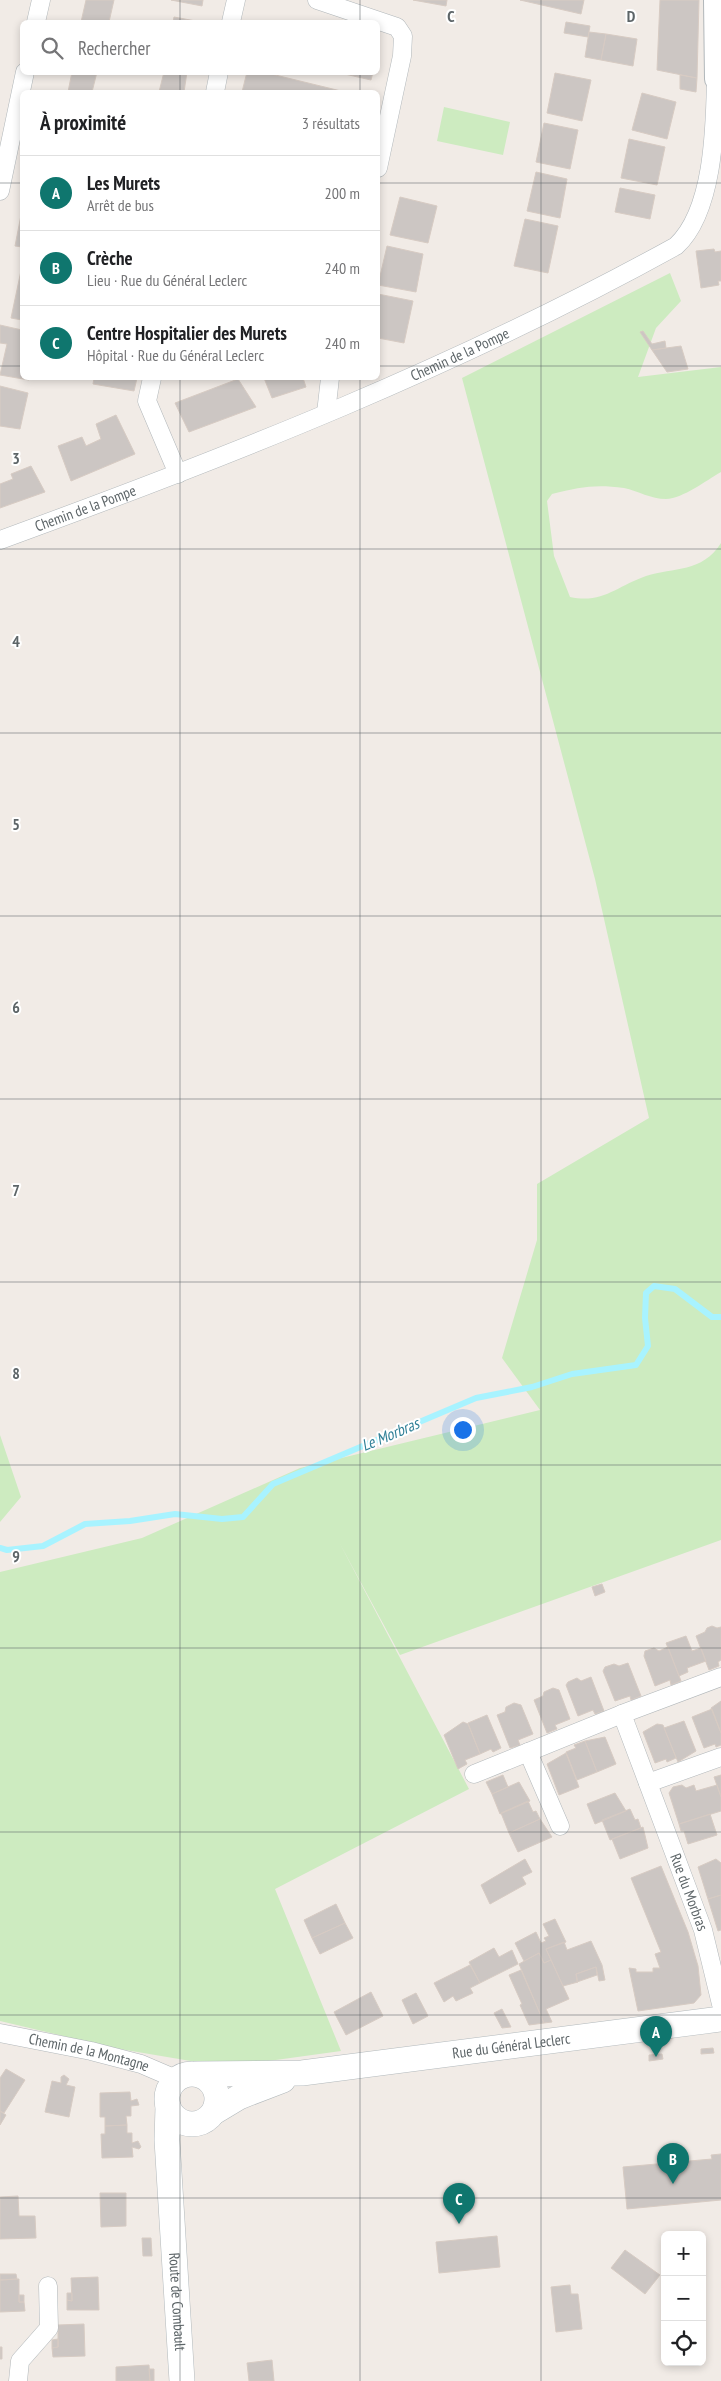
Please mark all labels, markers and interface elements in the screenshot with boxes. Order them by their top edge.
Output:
text: C [447,6,455,26]
text: D [627,6,636,26]
search box [20,20,380,75]
icon: search [38,34,66,62]
text: Rechercher [78,36,150,60]
text: À proximité [40,109,126,136]
text: 3 résultats [302,113,360,133]
text: Les Murets [87,171,160,195]
text: A [52,183,60,203]
text: 200 m [325,183,360,203]
text: Arrêt de bus [87,195,154,215]
text: Crèche [87,246,133,270]
text: B [52,258,60,278]
text: 240 m [325,258,360,278]
text: Lieu · Rue du Général Leclerc [87,270,247,290]
text: Centre Hospitalier des Murets [87,321,287,345]
street label: Chemin de la Pompe [407,323,512,385]
text: C [52,333,60,353]
text: 240 m [325,333,360,353]
text: Hôpital · Rue du Général Leclerc [87,345,264,365]
text: 3 [12,448,20,468]
street label: Chemin de la Pompe [32,480,138,535]
text: 4 [12,631,20,651]
text: 5 [12,814,20,834]
text: 6 [12,997,20,1017]
text: 7 [12,1180,20,1200]
text: 8 [12,1363,20,1383]
water label: Le Morbras [358,1412,423,1455]
your location [450,1417,476,1443]
text: 9 [12,1546,20,1566]
street label: Rue du Morbras [666,1851,712,1933]
pin: A [640,2016,672,2057]
street label: Rue du Général Leclerc [451,2028,572,2063]
street label: Chemin de la Montagne [27,2029,152,2075]
pin: B [657,2143,689,2184]
pin: C [443,2183,475,2224]
map controls [661,2231,706,2366]
button: + [661,2231,706,2276]
street label: Route de Combault [165,2252,190,2351]
button: − [661,2276,706,2321]
button: locate [661,2321,706,2366]

